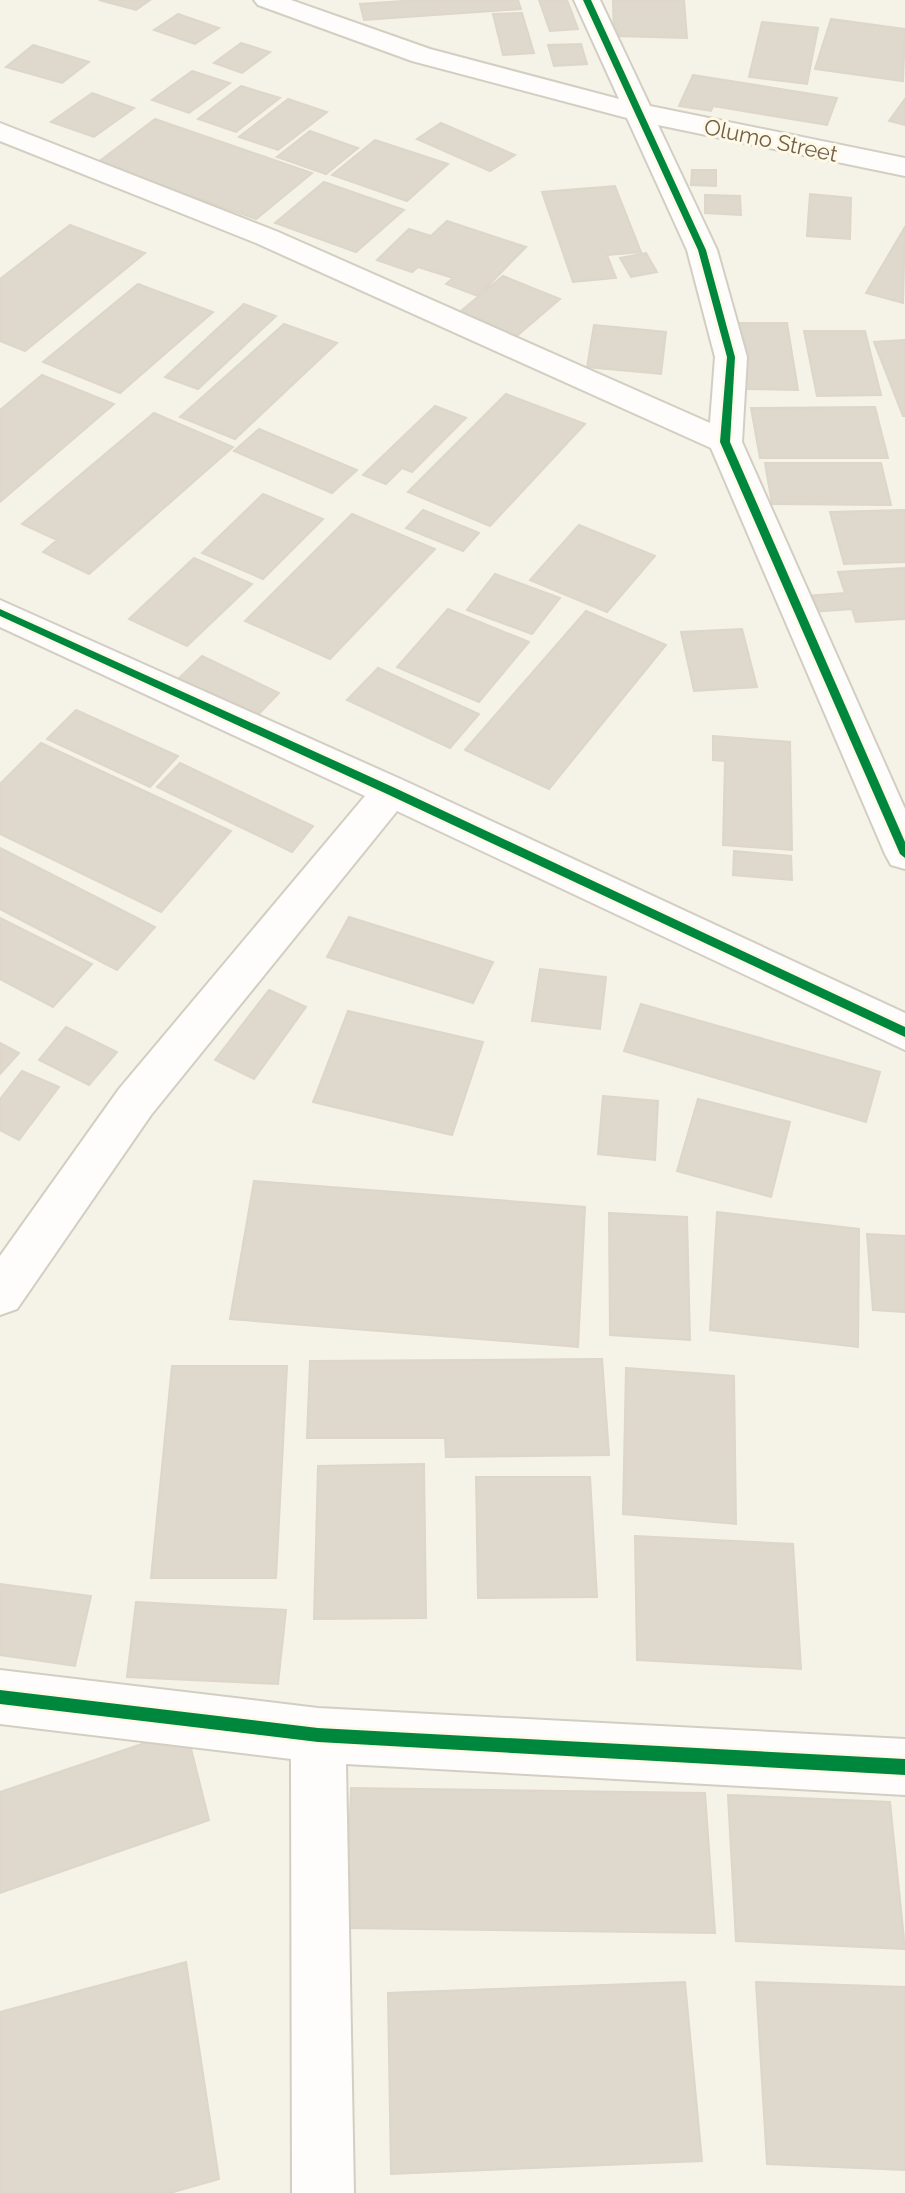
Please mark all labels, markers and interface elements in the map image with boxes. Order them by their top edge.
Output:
street label: Olumo Street [702,113,841,167]

